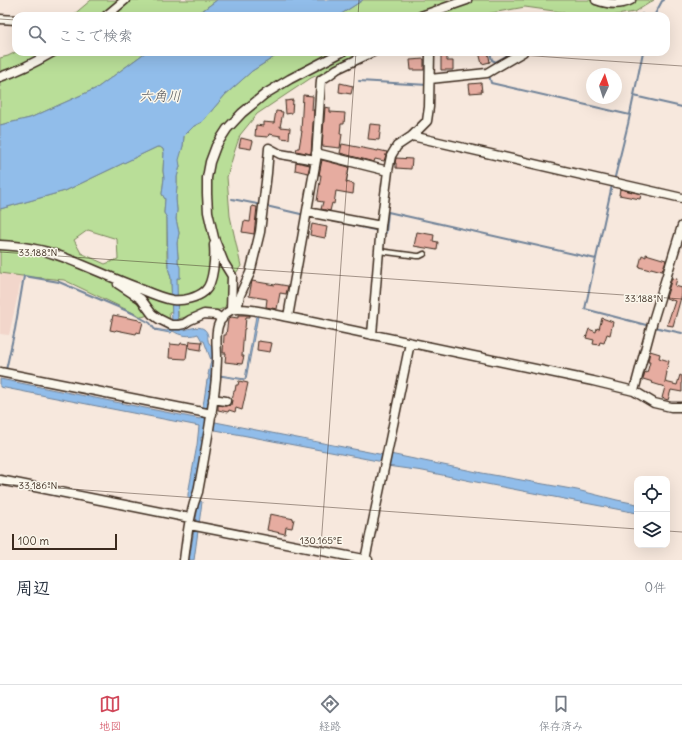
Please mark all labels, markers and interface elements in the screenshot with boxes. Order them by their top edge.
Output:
search box [12,12,670,56]
icon: search [26,23,48,45]
text: ここで検索 [58,26,133,45]
north arrow [586,68,622,104]
water label: 六角川 [139,87,181,105]
text: 33.188°N [19,246,57,259]
text: 33.188°N [625,292,663,305]
map controls [634,476,670,548]
button: locate [634,476,670,512]
text: 33.186°N [19,479,57,492]
button: layers [634,512,670,548]
scale bar [12,532,117,551]
text: 100 m [18,534,49,548]
text: 130.165°E [300,534,342,547]
text: 周辺 [16,577,50,599]
text: 0件 [644,579,666,596]
tab: 地図 [99,693,121,733]
tab: 経路 [319,693,341,733]
tab: 保存済み [539,693,583,733]

